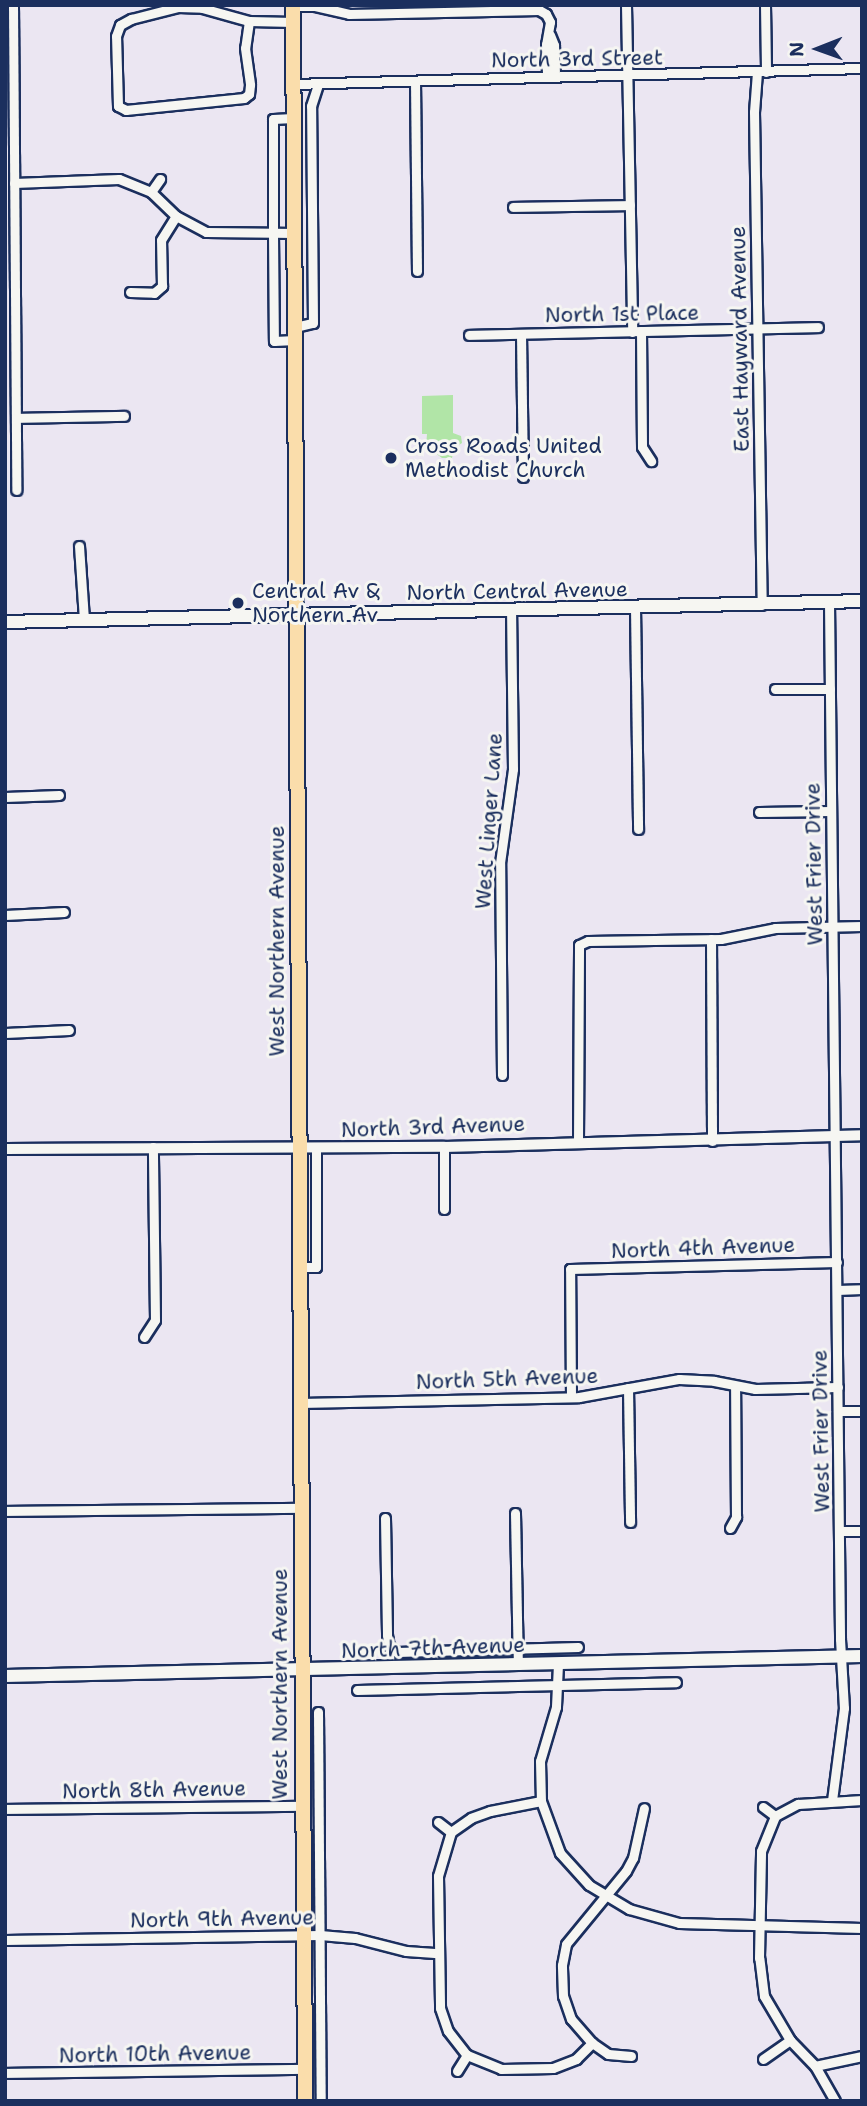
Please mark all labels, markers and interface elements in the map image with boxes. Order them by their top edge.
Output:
north arrow [783,14,853,84]
text: N [784,42,809,57]
street label: North 3rd Street [491,45,663,73]
street label: East Hayward Avenue [725,226,755,452]
street label: North 1st Place [545,300,699,328]
place label: Cross Roads United Methodist Church [405,433,602,483]
marker: Cross Roads United Methodist Church [383,450,399,466]
street label: North Central Avenue [406,576,628,606]
place label: Central Av & Northern Av [252,578,379,628]
marker: Central Av & Northern Av [230,595,246,611]
street label: West Linger Lane [470,732,508,910]
street label: West Frier Drive [800,782,828,946]
street label: West Northern Avenue [264,825,290,1057]
street label: North 3rd Avenue [340,1111,526,1143]
street label: North 4th Avenue [610,1232,796,1264]
street label: West Frier Drive [807,1349,835,1513]
street label: North 5th Avenue [415,1363,599,1395]
street label: West Northern Avenue [267,1568,293,1800]
street label: North 7th Avenue [341,1632,525,1664]
street label: North 8th Avenue [62,1776,246,1804]
street label: North 9th Avenue [130,1905,314,1933]
street label: North 10th Avenue [58,2040,252,2068]

